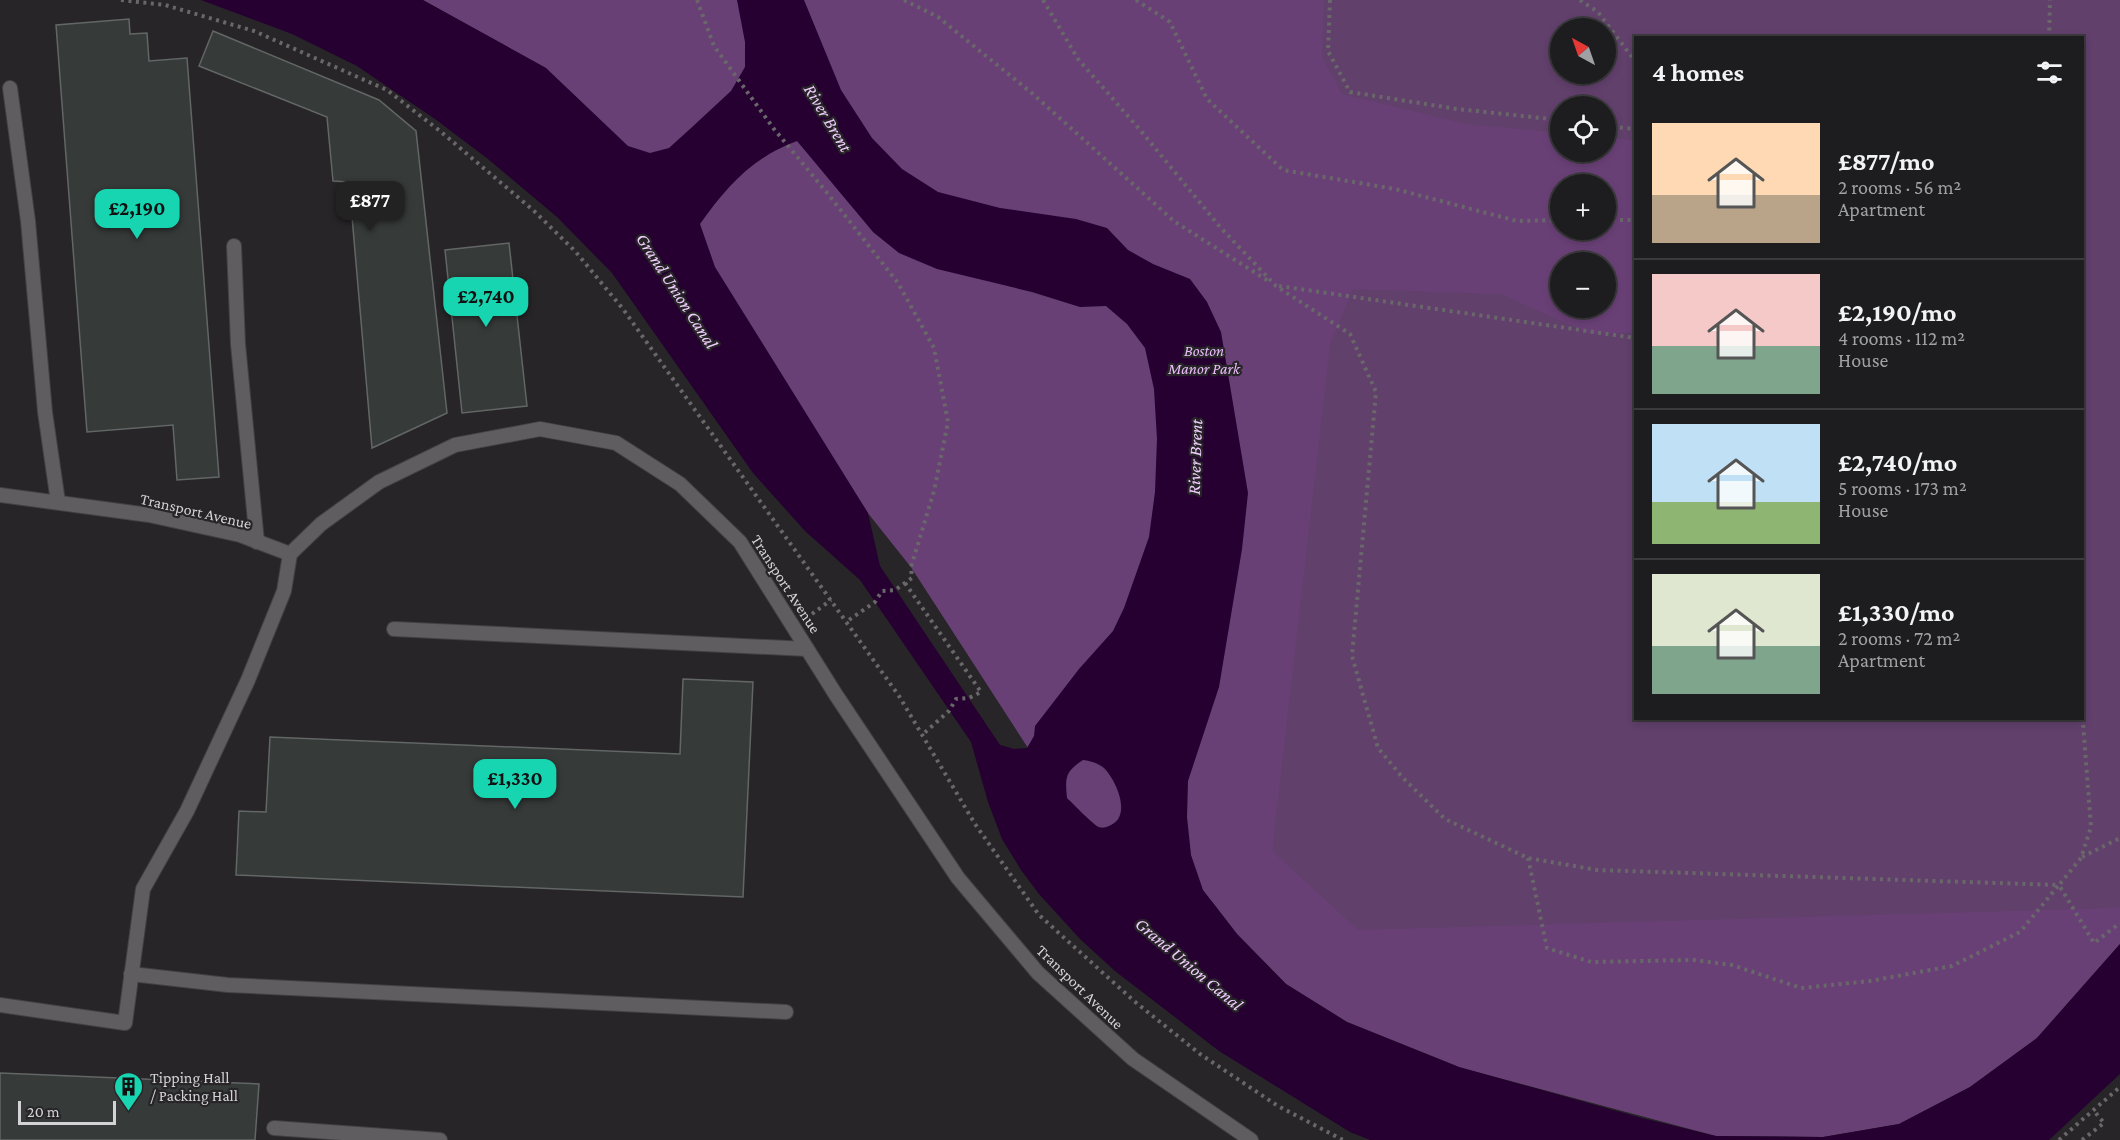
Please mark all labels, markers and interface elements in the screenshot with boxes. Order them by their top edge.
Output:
north arrow [1550,18,1616,84]
map controls [1550,18,1616,318]
icon: filters [2033,56,2066,89]
text: 4 homes [1652,58,1744,87]
water label: River Brent [800,80,856,156]
button: locate [1550,96,1616,162]
icon: home [1700,147,1772,219]
text: £877/mo [1838,147,1935,176]
button: + [1550,174,1616,240]
text: 2 rooms · 56 m² [1838,176,1961,198]
pin: £877 [334,181,406,232]
pin: £2,190 [88,189,186,240]
text: £877 [350,189,390,211]
text: £2,190 [109,197,165,219]
text: Apartment [1838,198,1925,220]
water label: Grand Union Canal [632,230,722,353]
button: − [1550,252,1616,318]
pin: £2,740 [437,277,535,328]
text: £2,740 [457,285,515,307]
icon: home [1700,298,1772,370]
text: £2,190/mo [1838,298,1956,327]
text: 4 rooms · 112 m² [1838,327,1965,349]
park label: Boston Manor Park [1167,342,1241,377]
text: House [1838,349,1888,371]
water label: River Brent [1184,418,1206,495]
icon: home [1700,448,1772,520]
text: £2,740/mo [1838,448,1957,477]
text: 5 rooms · 173 m² [1838,477,1967,499]
street label: Transport Avenue [138,490,253,533]
text: House [1838,499,1888,521]
street label: Transport Avenue [747,532,824,637]
icon: home [1700,598,1772,670]
text: £1,330/mo [1838,598,1955,627]
text: 2 rooms · 72 m² [1838,627,1960,649]
text: Apartment [1838,649,1925,671]
pin: £1,330 [466,759,564,810]
text: £1,330 [487,767,543,789]
water label: Grand Union Canal [1131,913,1247,1015]
street label: Transport Avenue [1032,941,1127,1033]
place label: Tipping Hall / Packing Hall [150,1069,238,1105]
building icon: Tipping Hall / Packing Hall [113,1070,145,1112]
scale bar [18,1098,116,1126]
text: 20 m [27,1103,60,1120]

